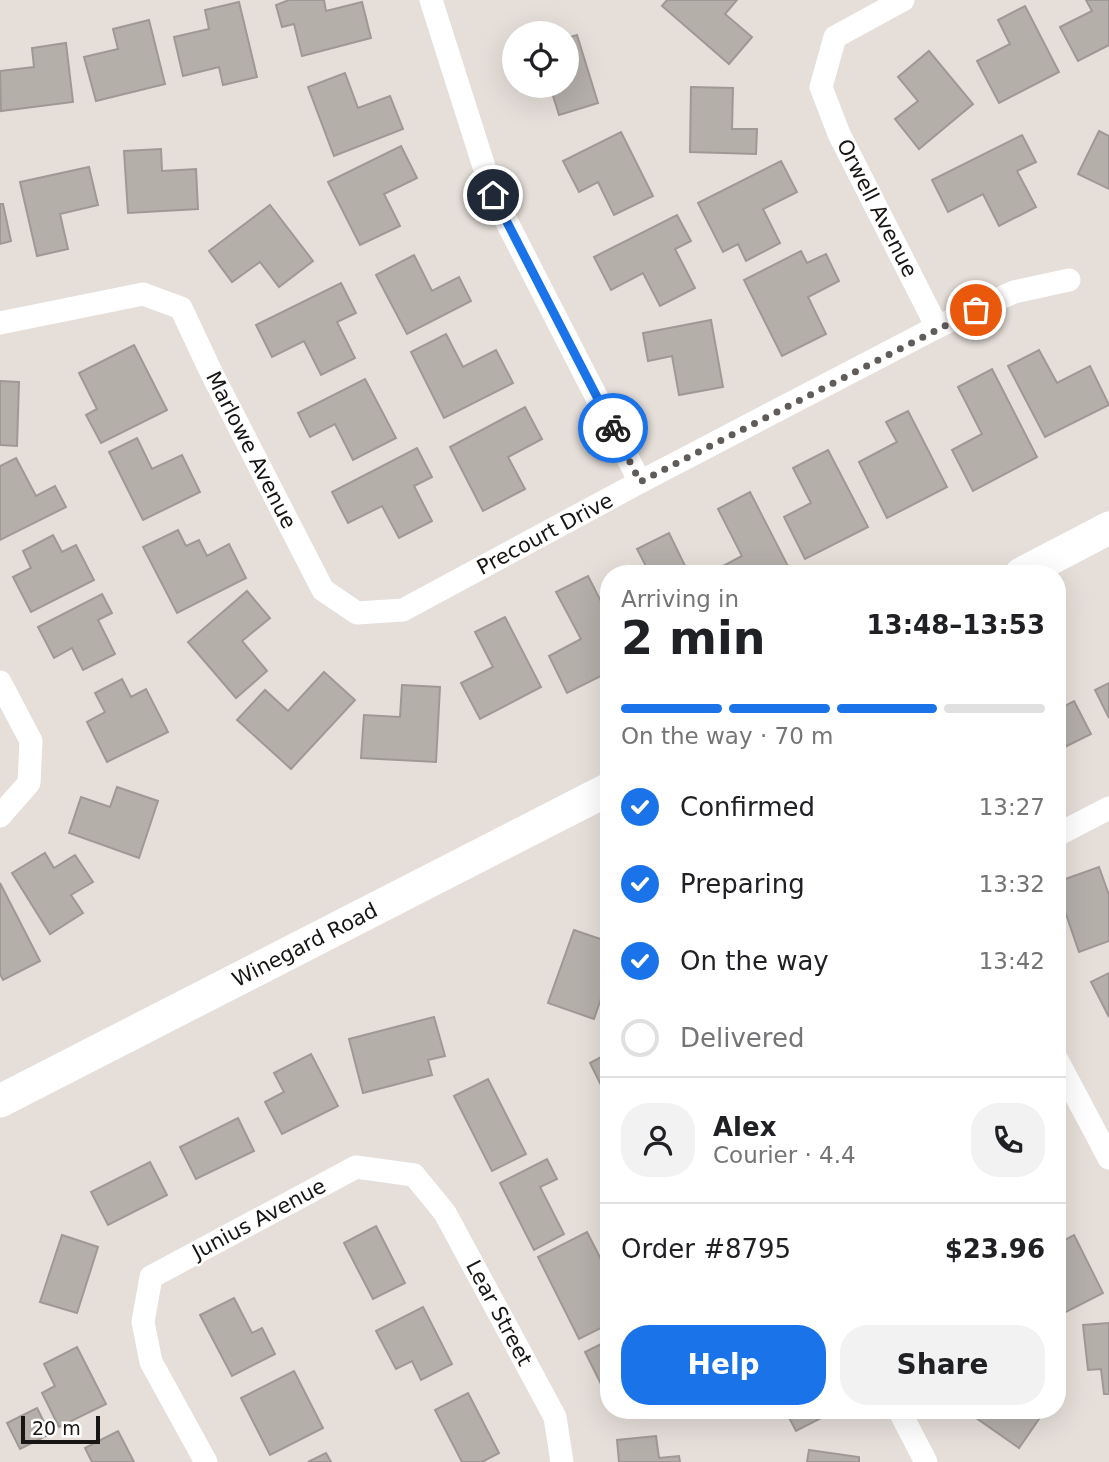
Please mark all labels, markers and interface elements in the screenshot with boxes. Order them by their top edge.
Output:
map controls [502,21,579,98]
button: locate [502,21,579,98]
street label: Orwell Avenue [832,135,922,281]
pin [463,165,523,225]
icon: home [474,176,512,214]
pin [946,280,1006,340]
icon: bag [957,291,995,329]
street label: Marlowe Avenue [201,367,301,533]
courier [578,393,648,463]
icon: bike [594,409,632,447]
street label: Precourt Drive [473,488,617,580]
text: Arriving in [621,586,739,612]
text: 13:48–13:53 [866,610,1045,640]
text: 2 min [621,611,765,665]
text: On the way · 70 m [621,723,833,749]
icon: check [621,788,659,826]
text: Confirmed [680,792,815,822]
text: 13:27 [979,794,1045,820]
icon: check [621,865,659,903]
text: Preparing [680,869,805,899]
text: 13:32 [979,871,1045,897]
street label: Winegard Road [228,898,382,992]
icon: check [621,942,659,980]
text: On the way [680,946,829,976]
text: 13:42 [979,948,1045,974]
text: Delivered [680,1023,804,1053]
button: person [621,1103,695,1177]
button: phone [971,1103,1045,1177]
text: Alex [713,1112,776,1142]
text: Courier · 4.4 [713,1142,856,1168]
street label: Junius Avenue [186,1174,330,1265]
text: Order #8795 [621,1234,791,1264]
text: $23.96 [945,1234,1045,1264]
street label: Lear Street [461,1256,537,1370]
button: Help [621,1325,826,1405]
button: Share [840,1325,1045,1405]
scale bar [21,1413,100,1445]
text: 20 m [32,1417,81,1439]

